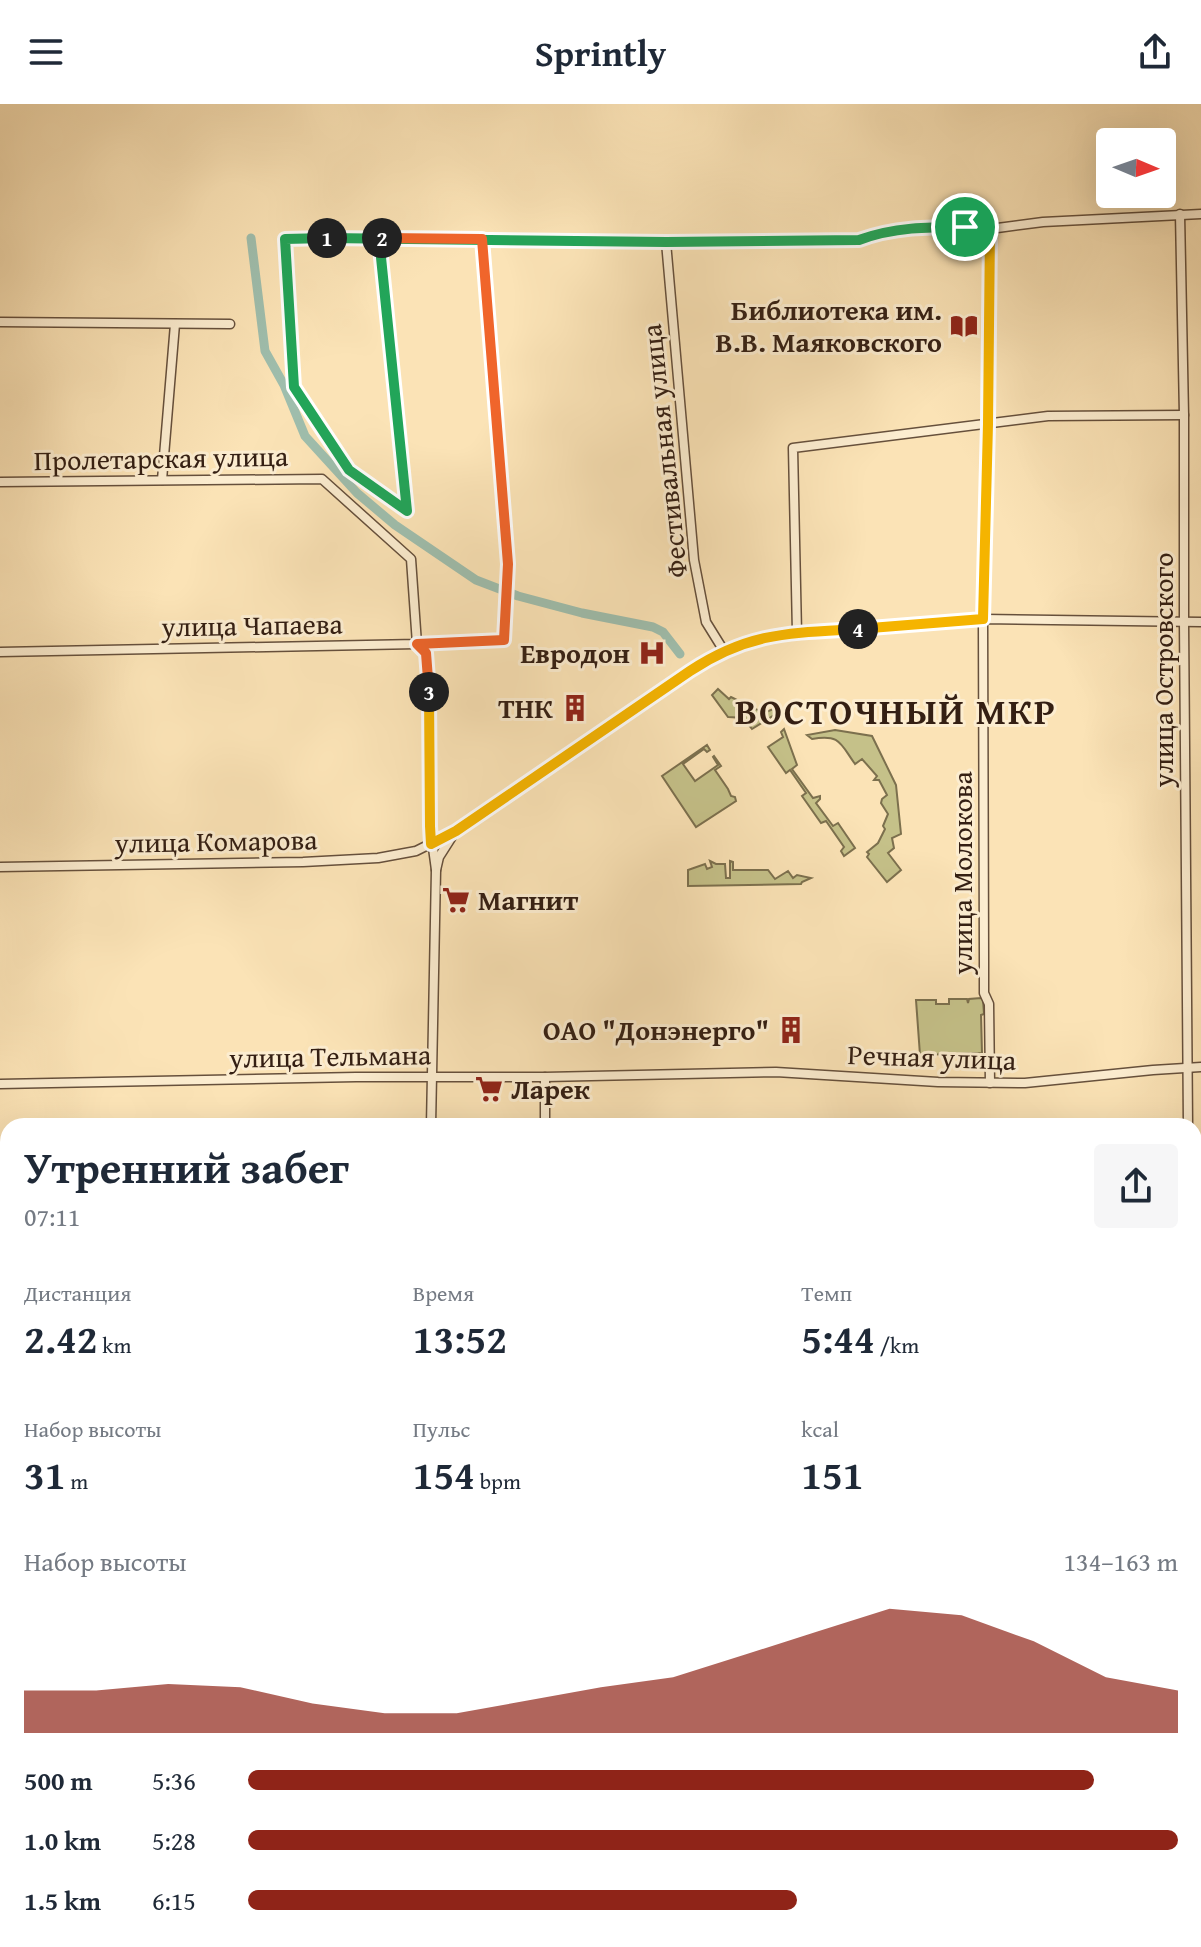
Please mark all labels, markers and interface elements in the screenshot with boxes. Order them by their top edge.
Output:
text: Sprintly [535,26,666,79]
icon: menu [24,30,68,74]
icon: share [1133,30,1177,74]
north arrow [1096,128,1176,208]
map controls [1096,128,1176,208]
pin [931,193,999,261]
icon: arrive [943,205,987,249]
pin: 1 [307,218,347,258]
pin: 2 [362,218,402,258]
text: 1 [321,222,333,254]
text: 2 [376,222,388,254]
place label: Библиотека им. В.В. Маяковского [715,289,942,362]
library icon: Библиотека им. В.В. Маяковского [949,311,979,341]
street label: Фестивальная улица [630,321,697,580]
street label: Пролетарская улица [34,435,289,480]
street label: улица Островского [1142,552,1183,789]
street label: улица Чапаева [160,602,344,647]
pin: 4 [838,609,878,649]
text: 4 [852,613,864,645]
place label: Евродон [520,632,630,673]
hospital icon: Евродон [637,638,667,668]
pin: 3 [409,672,449,712]
text: 3 [423,676,435,708]
district label: ВОСТОЧНЫЙ МКР [735,684,1057,737]
place label: ТНК [498,687,553,728]
building icon: ТНК [560,693,590,723]
street label: улица Молокова [941,771,982,976]
street label: улица Комарова [113,818,318,863]
place label: Магнит [478,879,578,920]
supermarket icon: Магнит [441,885,471,915]
place label: ОАО "Донэнерго" [543,1009,769,1050]
building icon: ОАО "Донэнерго" [776,1015,806,1045]
street label: улица Тельмана [228,1033,432,1078]
street label: Речная улица [847,1033,1018,1080]
place label: Ларек [511,1068,591,1109]
supermarket icon: Ларек [474,1074,504,1104]
text: Утренний забег [24,1135,349,1199]
button: share [1094,1144,1178,1228]
text: 07:11 [24,1197,80,1236]
text: Дистанция [24,1277,132,1309]
text: Время [413,1277,474,1309]
text: Темп [801,1277,852,1309]
text: 2.42 [24,1309,97,1368]
text: 13:52 [413,1309,507,1368]
text: 5:44 [801,1309,875,1368]
text: km [97,1329,131,1361]
text: /km [875,1329,919,1361]
text: Набор высоты [24,1413,161,1445]
text: Пульс [413,1413,470,1445]
text: kcal [801,1413,839,1445]
text: 31 [24,1445,65,1504]
text: 154 [413,1445,475,1504]
text: 151 [801,1445,864,1504]
text: m [65,1465,88,1497]
text: bpm [475,1465,521,1497]
text: Набор высоты [24,1542,186,1581]
text: 134–163 m [1064,1542,1178,1581]
text: 500 m [24,1761,92,1800]
text: 5:36 [152,1761,196,1800]
text: 1.0 km [24,1821,101,1860]
text: 5:28 [152,1821,196,1860]
text: 1.5 km [24,1881,101,1920]
text: 6:15 [152,1881,196,1920]

